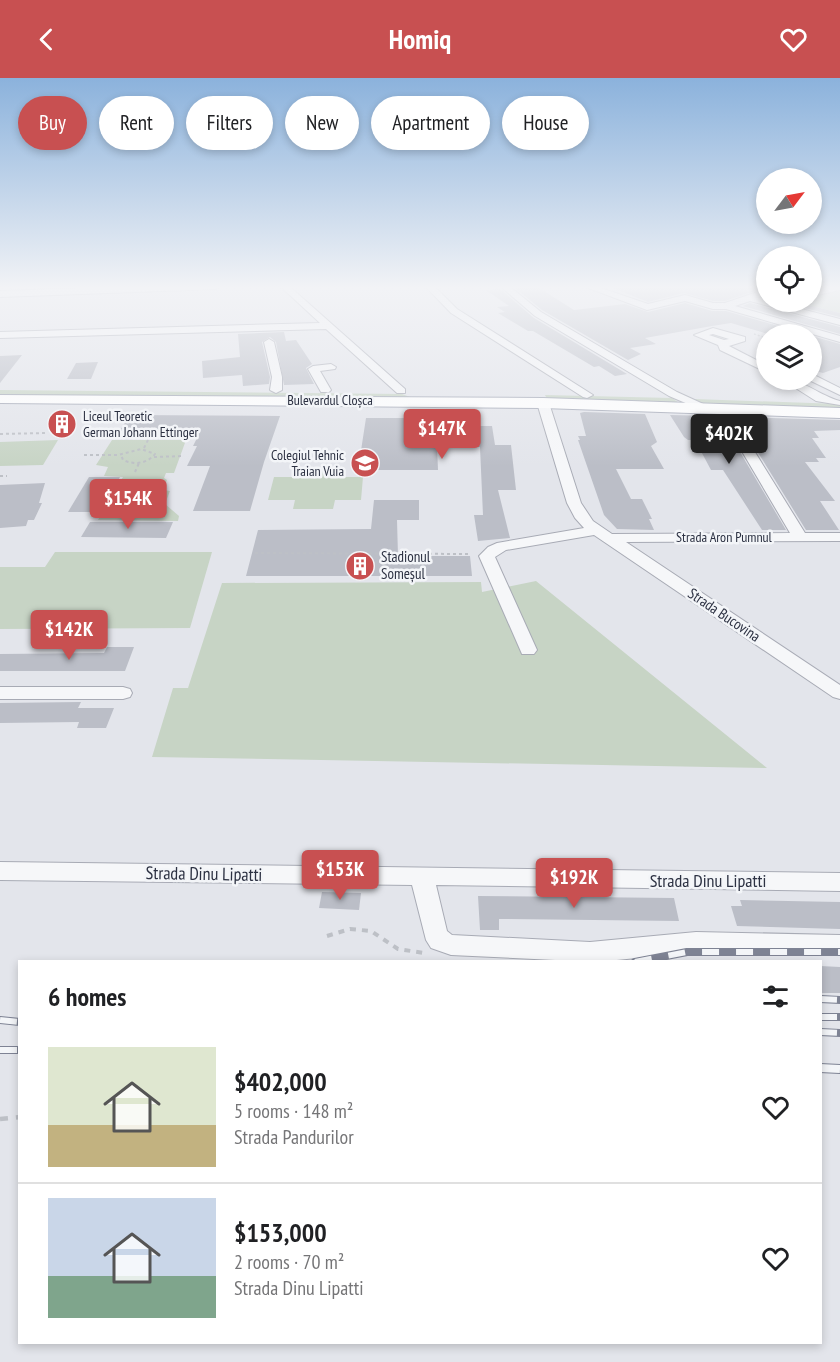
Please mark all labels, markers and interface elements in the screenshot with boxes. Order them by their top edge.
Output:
text: Homiq [389,22,451,56]
icon: back [30,23,63,56]
icon: heart [777,23,810,56]
chip: Buy [18,96,87,150]
chip: Rent [99,96,174,150]
chip: Filters [186,96,273,150]
chip: New [285,96,359,150]
chip: Apartment [371,96,490,150]
chip: House [502,96,589,150]
north arrow [756,168,822,234]
map controls [756,168,822,390]
button: locate [756,246,822,312]
button: layers [756,324,822,390]
street label: Bulevardul Cloșca [287,391,373,409]
place label: Liceul Teoretic German Johann Ettinger [83,407,198,441]
building icon: Liceul Teoretic German Johann Ettinger [46,408,78,440]
pin: $147K [400,409,484,460]
pin: $402K [687,414,771,465]
text: $147K [418,415,466,441]
text: $402K [705,420,753,446]
place label: Colegiul Tehnic Traian Vuia [271,446,344,480]
school or university icon: Colegiul Tehnic Traian Vuia [349,447,381,479]
pin: $154K [86,479,170,530]
text: $154K [104,485,152,511]
street label: Strada Aron Pumnul [676,528,773,546]
place label: Stadionul Someșul [381,547,431,583]
building icon: Stadionul Someșul [344,550,376,582]
street label: Strada Bucovina [685,584,764,646]
pin: $142K [27,610,111,661]
text: $142K [45,616,93,642]
pin: $153K [298,850,382,901]
text: $153K [316,856,364,882]
pin: $192K [532,858,616,909]
street label: Strada Dinu Lipatti [145,861,263,886]
text: $192K [550,864,598,890]
street label: Strada Dinu Lipatti [650,869,766,892]
text: 6 homes [48,980,126,1013]
icon: filters [759,980,792,1013]
text: $402,000 [234,1065,327,1098]
icon: home [96,1071,168,1143]
icon: heart [759,1091,792,1124]
text: 5 rooms · 148 m² [234,1098,353,1124]
text: Strada Pandurilor [234,1124,354,1150]
text: $153,000 [234,1216,327,1249]
icon: home [96,1222,168,1294]
icon: heart [759,1242,792,1275]
text: 2 rooms · 70 m² [234,1249,344,1275]
text: Strada Dinu Lipatti [234,1275,364,1301]

